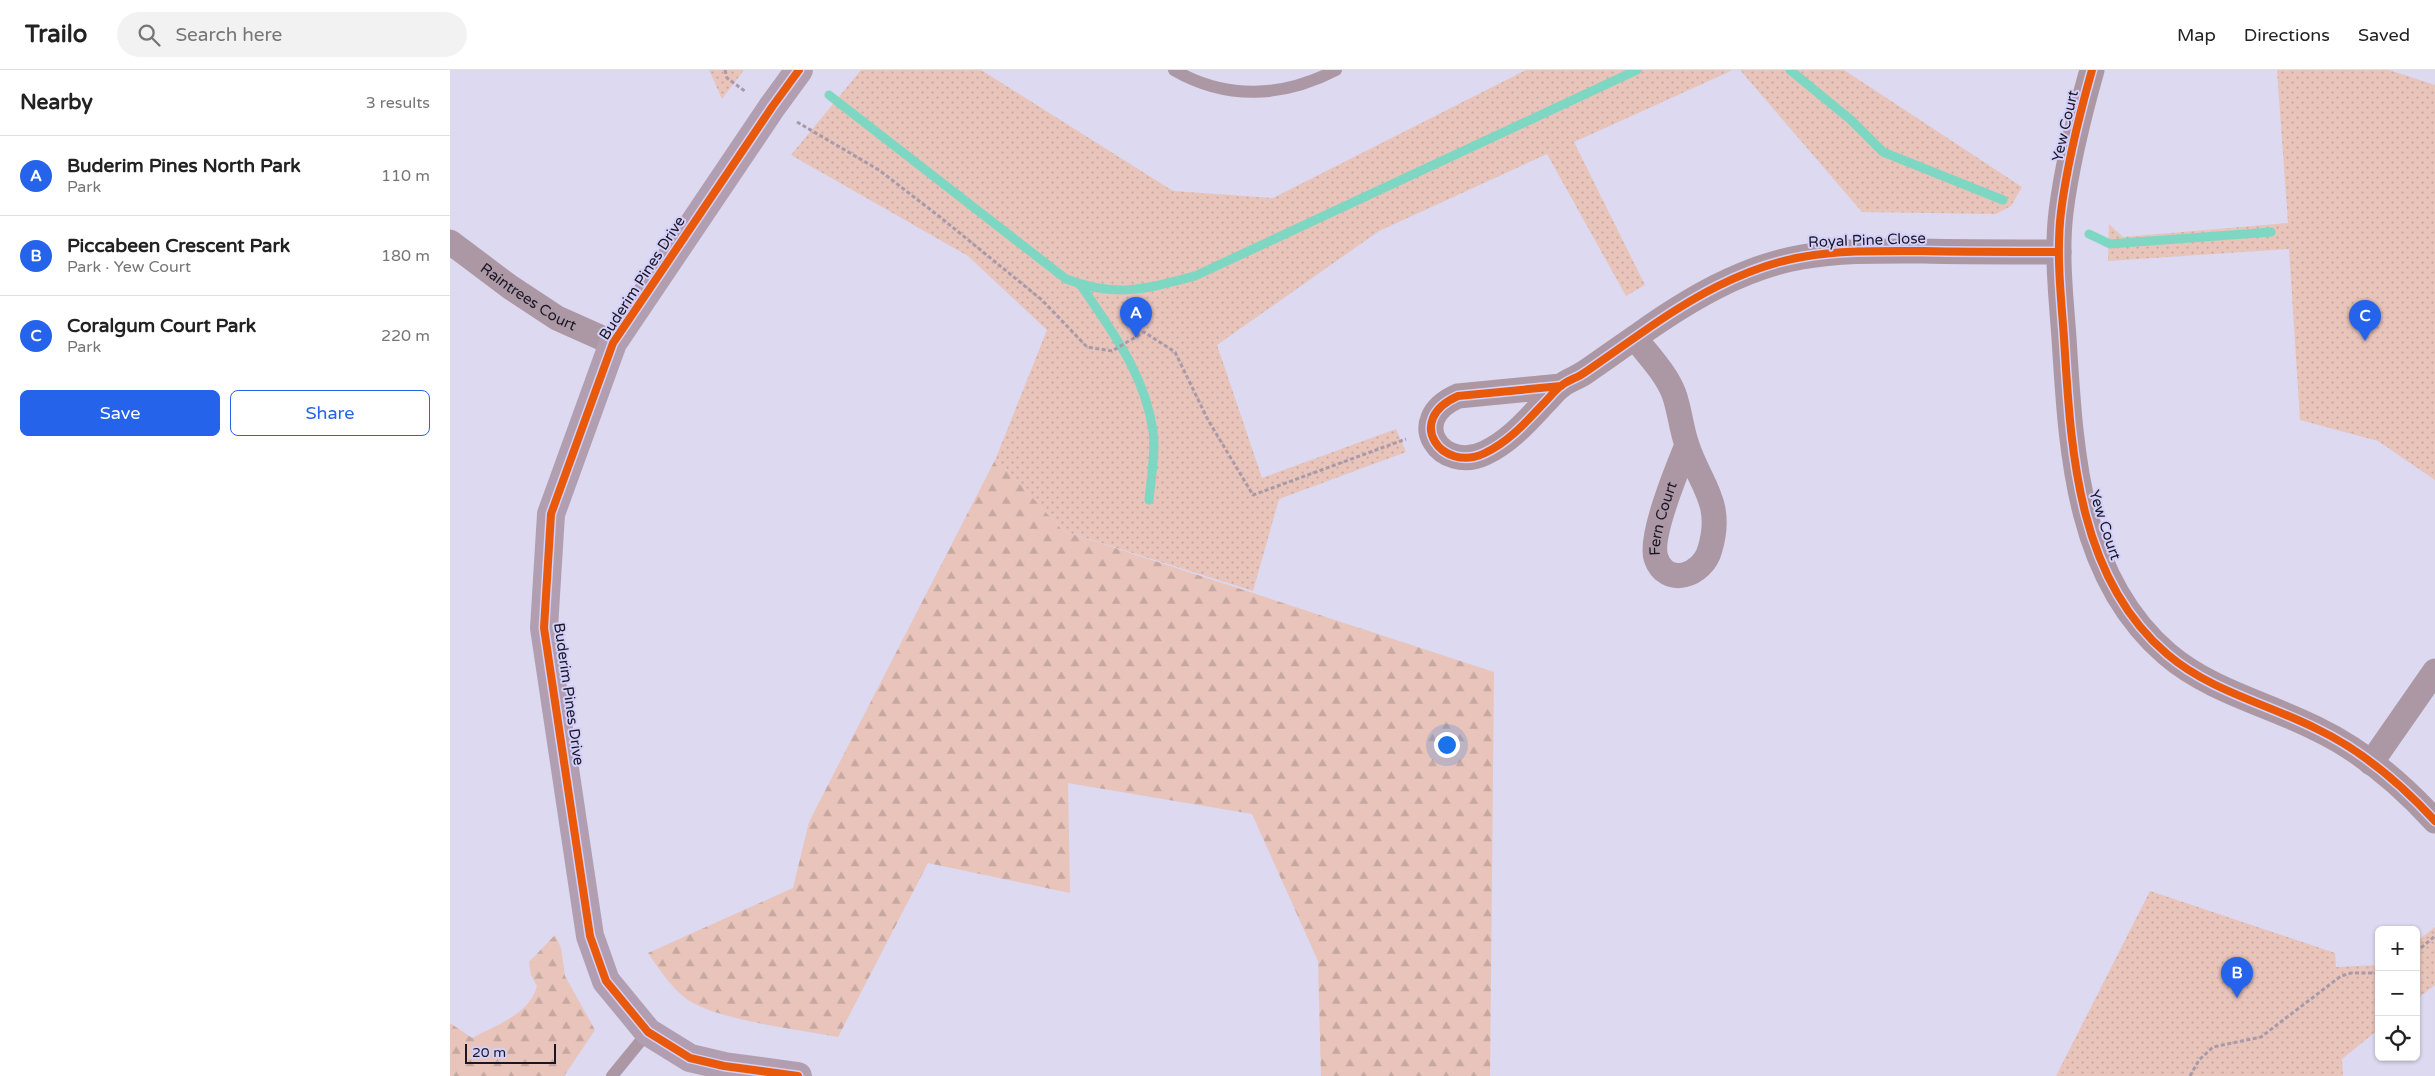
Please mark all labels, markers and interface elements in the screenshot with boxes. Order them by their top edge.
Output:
search box [117,12,467,57]
text: Trailo [25,20,87,49]
icon: search [135,21,163,49]
text: Search here [175,24,282,46]
text: Map [2177,24,2216,46]
text: Directions [2244,24,2330,46]
text: Saved [2358,24,2410,46]
street label: Yew Court [2048,88,2082,163]
text: Nearby [20,90,93,115]
text: 3 results [366,93,430,113]
text: Buderim Pines North Park [67,155,301,177]
text: A [30,166,42,186]
text: 110 m [381,166,430,186]
text: Park [67,177,101,197]
street label: Buderim Pines Drive [595,213,689,343]
street label: Royal Pine Close [1808,229,1926,251]
text: Piccabeen Crescent Park [67,235,290,257]
text: B [30,246,42,266]
text: 180 m [381,246,430,266]
text: Park · Yew Court [67,257,191,277]
street label: Raintrees Court [477,259,579,335]
pin: A [1120,297,1152,338]
pin: C [2349,300,2381,341]
text: Coralgum Court Park [67,315,256,337]
text: C [30,326,42,346]
text: 220 m [381,326,430,346]
text: Park [67,337,101,357]
button: Save [20,390,220,436]
button: Share [230,390,430,436]
street label: Fern Court [1646,479,1681,556]
street label: Yew Court [2085,488,2125,563]
street label: Buderim Pines Drive [550,621,588,767]
your location [1434,732,1460,758]
map controls [2375,926,2420,1061]
button: + [2375,926,2420,971]
pin: B [2221,957,2253,998]
button: − [2375,971,2420,1016]
button: locate [2375,1016,2420,1061]
scale bar [465,1041,556,1064]
text: 20 m [472,1044,506,1061]

